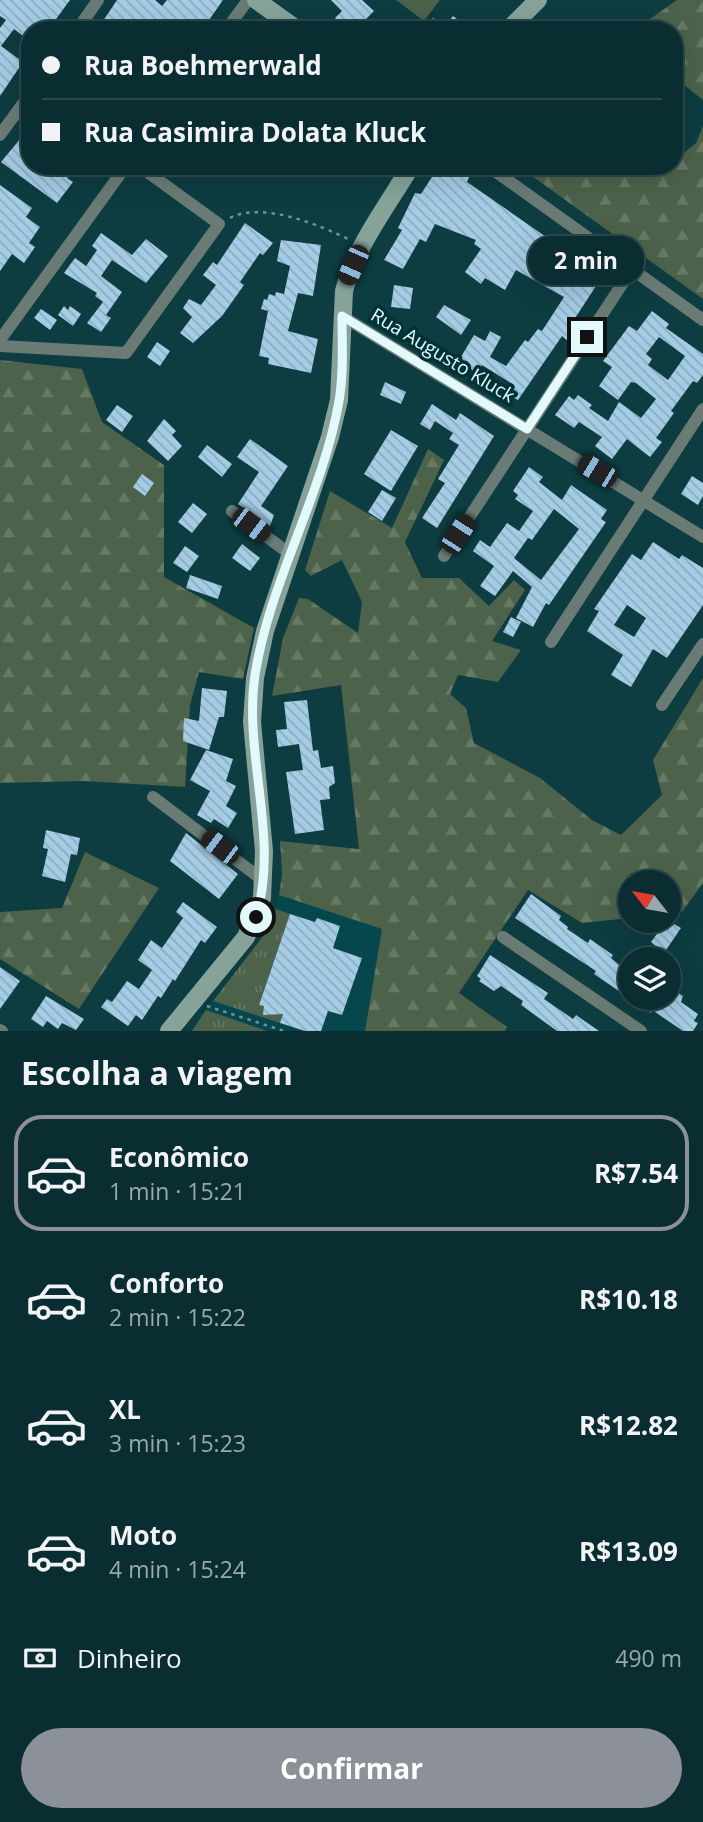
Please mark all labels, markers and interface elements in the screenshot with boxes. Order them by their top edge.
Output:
text: Rua Boehmerwald [84,47,322,83]
text: Rua Casimira Dolata Kluck [84,114,426,150]
callout: 2 min [529,236,645,284]
car [335,242,372,288]
text: 2 min [554,244,618,276]
street label: Rua Augusto Kluck [366,302,520,408]
route end [571,321,603,353]
car [574,451,621,491]
car [228,504,275,546]
car [438,511,479,557]
car [197,826,244,868]
north arrow [618,870,681,933]
map controls [618,870,681,1010]
route start [240,901,272,933]
button: layers [618,947,681,1010]
text: Escolha a viagem [21,1051,293,1094]
text: Econômico [109,1139,249,1175]
icon: car [25,1142,88,1205]
text: R$7.54 [594,1155,678,1191]
text: 1 min · 15:21 [109,1175,246,1207]
text: Conforto [109,1265,224,1301]
icon: car [25,1268,88,1331]
text: R$10.18 [579,1281,678,1317]
text: 2 min · 15:22 [109,1301,246,1333]
text: XL [109,1391,141,1427]
icon: car [25,1394,88,1457]
text: R$12.82 [579,1407,678,1443]
text: 3 min · 15:23 [109,1427,246,1459]
text: Moto [109,1517,177,1553]
icon: car [25,1520,88,1583]
text: R$13.09 [579,1533,678,1569]
text: 4 min · 15:24 [109,1553,246,1585]
icon: cash [21,1639,59,1677]
text: Dinheiro [77,1640,182,1676]
text: 490 m [615,1642,682,1674]
button: Confirmar [21,1728,682,1808]

